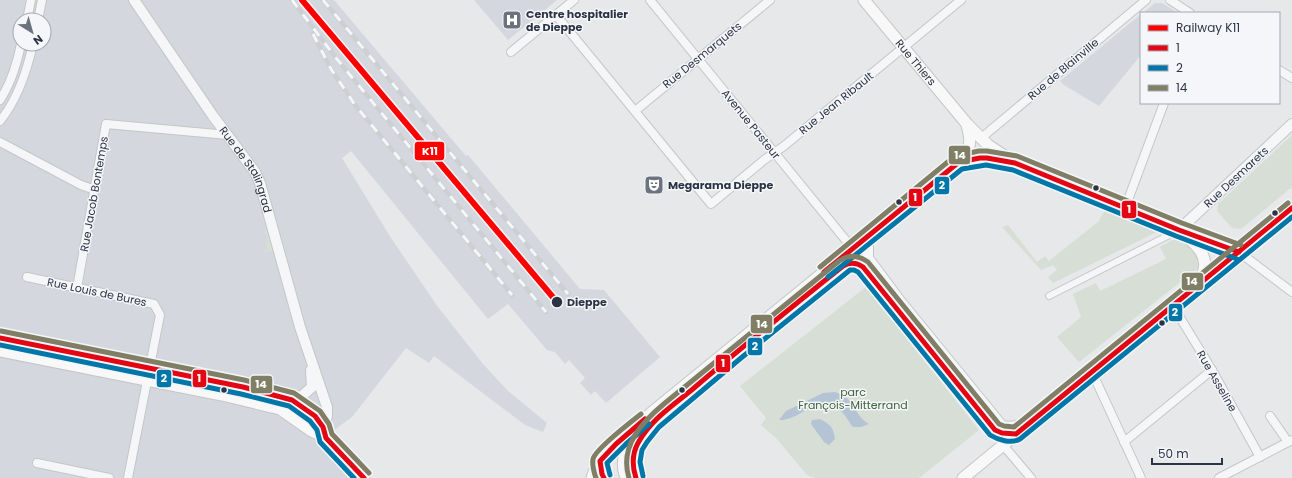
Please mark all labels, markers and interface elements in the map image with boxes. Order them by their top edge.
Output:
place label: Centre hospitalier de Dieppe [526,6,628,35]
hospital icon: Centre hospitalier de Dieppe [501,9,523,31]
north arrow [12,12,52,52]
legend [1140,12,1280,104]
street label: Rue Desmarquets [659,18,745,92]
text: Railway K11 [1176,19,1240,36]
text: N [30,31,46,49]
street label: Rue de Blainville [1024,34,1102,104]
street label: Rue Thiers [892,36,940,89]
text: 1 [1176,39,1180,56]
text: 2 [1176,59,1183,76]
street label: Rue Jean Ribault [795,68,877,138]
text: 14 [1176,79,1188,96]
street label: Avenue Pasteur [718,86,784,162]
street label: Rue de Stalingrad [216,123,276,214]
street label: Rue Jacob Bontemps [76,135,112,253]
line badge: K11 [414,141,445,161]
text: K11 [422,143,438,159]
street label: Rue Desmarets [1200,143,1272,211]
line badge: 14 [948,145,971,165]
text: 14 [954,147,966,163]
theatre icon: Megarama Dieppe [643,174,665,196]
line badge: 2 [934,176,950,195]
place label: Megarama Dieppe [668,177,773,193]
text: 2 [939,177,945,193]
unlabelled marker [1091,183,1101,193]
line badge: 1 [908,188,923,207]
text: 1 [913,189,917,205]
unlabelled marker [894,197,904,207]
line badge: 1 [1121,200,1137,219]
text: 1 [1127,201,1131,217]
unlabelled marker [1270,208,1280,218]
line badge: 14 [1181,272,1204,291]
text: 14 [1186,273,1198,289]
street label: Rue Louis de Bures [46,274,148,310]
place label: Dieppe [567,294,607,310]
marker: Dieppe [550,295,564,309]
line badge: 2 [1168,303,1183,322]
text: 2 [1172,304,1178,320]
line badge: 14 [750,314,773,334]
text: 14 [756,316,768,332]
unlabelled marker [1157,318,1167,328]
line badge: 2 [747,337,763,356]
text: 2 [752,338,758,354]
street label: Rue Asseline [1193,347,1241,415]
line badge: 1 [715,354,731,373]
text: 1 [721,355,725,371]
line badge: 2 [156,369,172,388]
line badge: 1 [192,369,207,388]
text: 2 [161,370,167,386]
text: 1 [197,370,201,386]
line badge: 14 [250,375,273,394]
text: 14 [255,376,267,392]
park label: parc François-Mitterrand [798,384,908,413]
unlabelled marker [219,385,229,395]
unlabelled marker [677,385,687,395]
scale bar [1152,440,1222,466]
text: 50 m [1158,445,1189,462]

